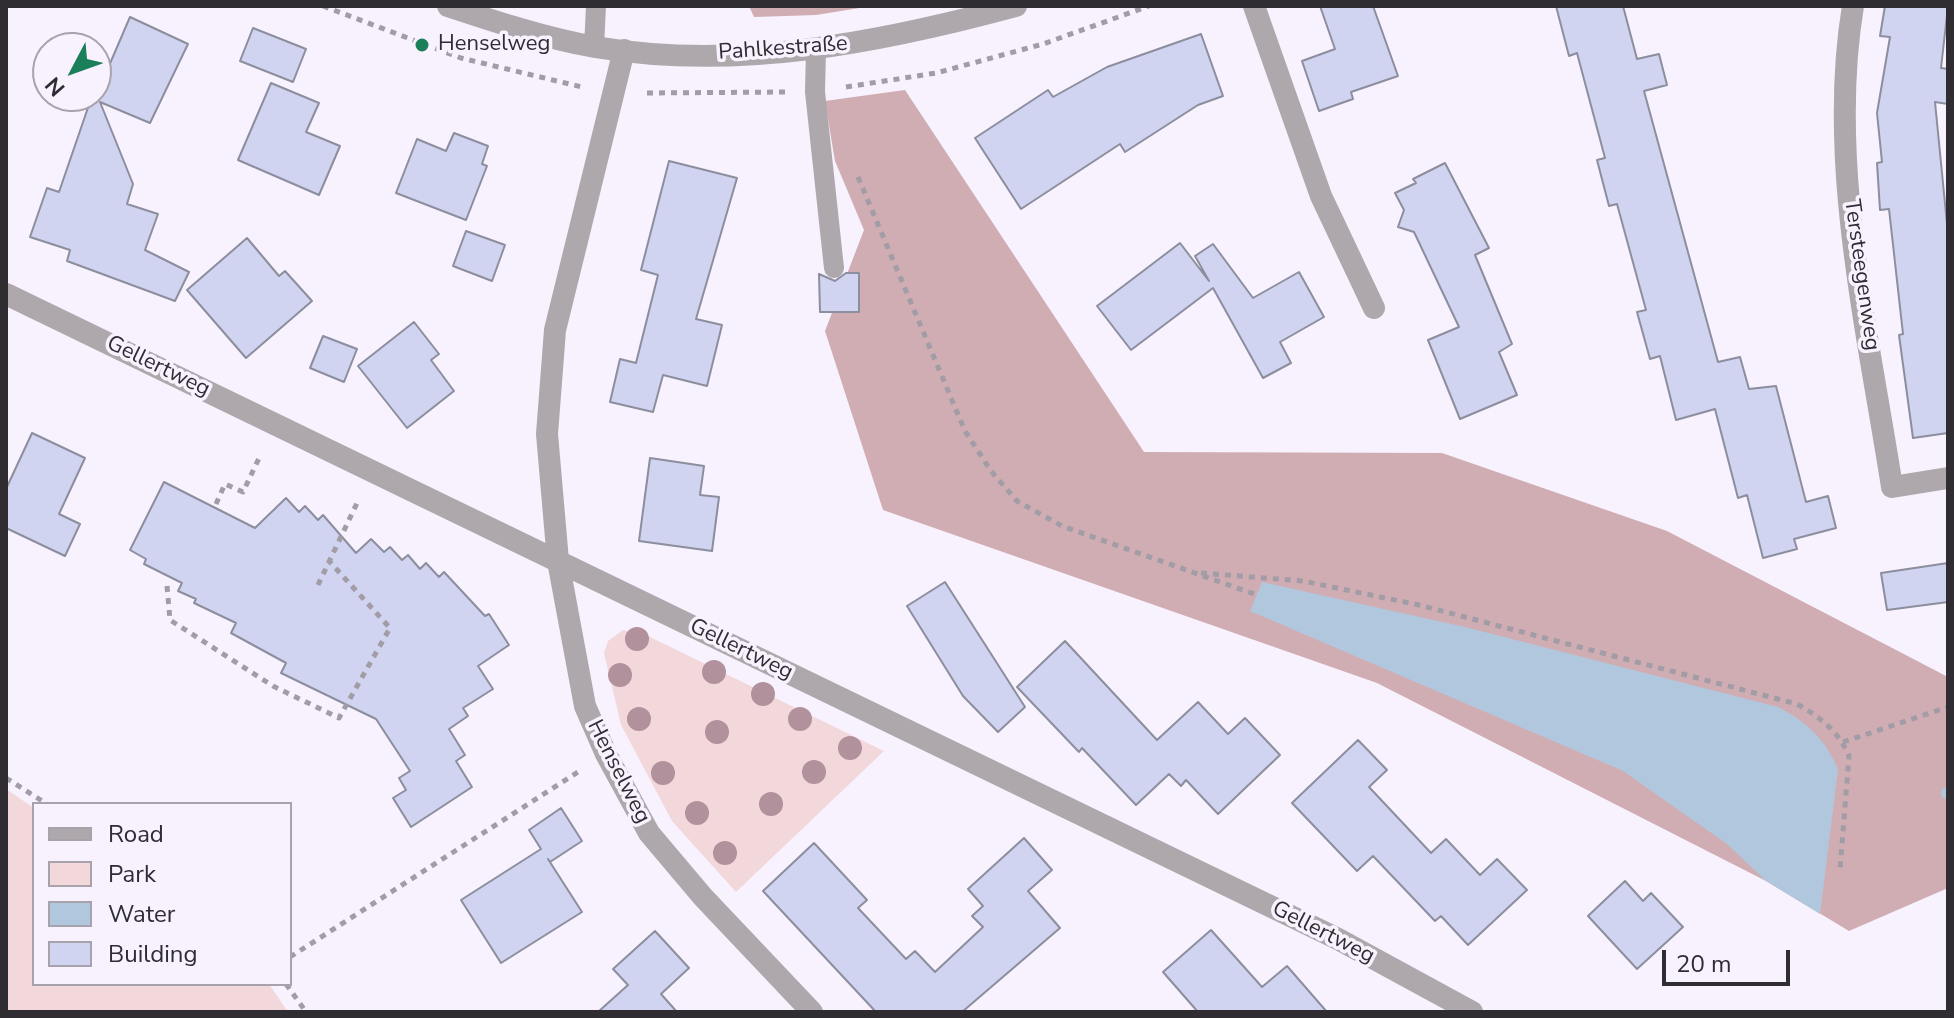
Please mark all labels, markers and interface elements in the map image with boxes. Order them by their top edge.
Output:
street label: Pahlkestraße [718,31,848,67]
north arrow [32,32,112,112]
place label: Henselweg [438,32,550,58]
marker: Henselweg [413,36,431,54]
text: N [39,70,72,102]
street label: Tersteegenweg [1837,198,1885,352]
street label: Gellertweg [102,331,214,403]
street label: Gellertweg [685,614,797,686]
street label: Henselweg [581,716,655,828]
legend [32,802,292,986]
text: Road [108,818,164,850]
text: Park [108,858,156,890]
street label: Gellertweg [1267,896,1379,970]
text: Water [108,898,175,930]
scale bar [1666,934,1794,984]
text: Building [108,938,198,970]
text: 20 m [1676,948,1732,980]

